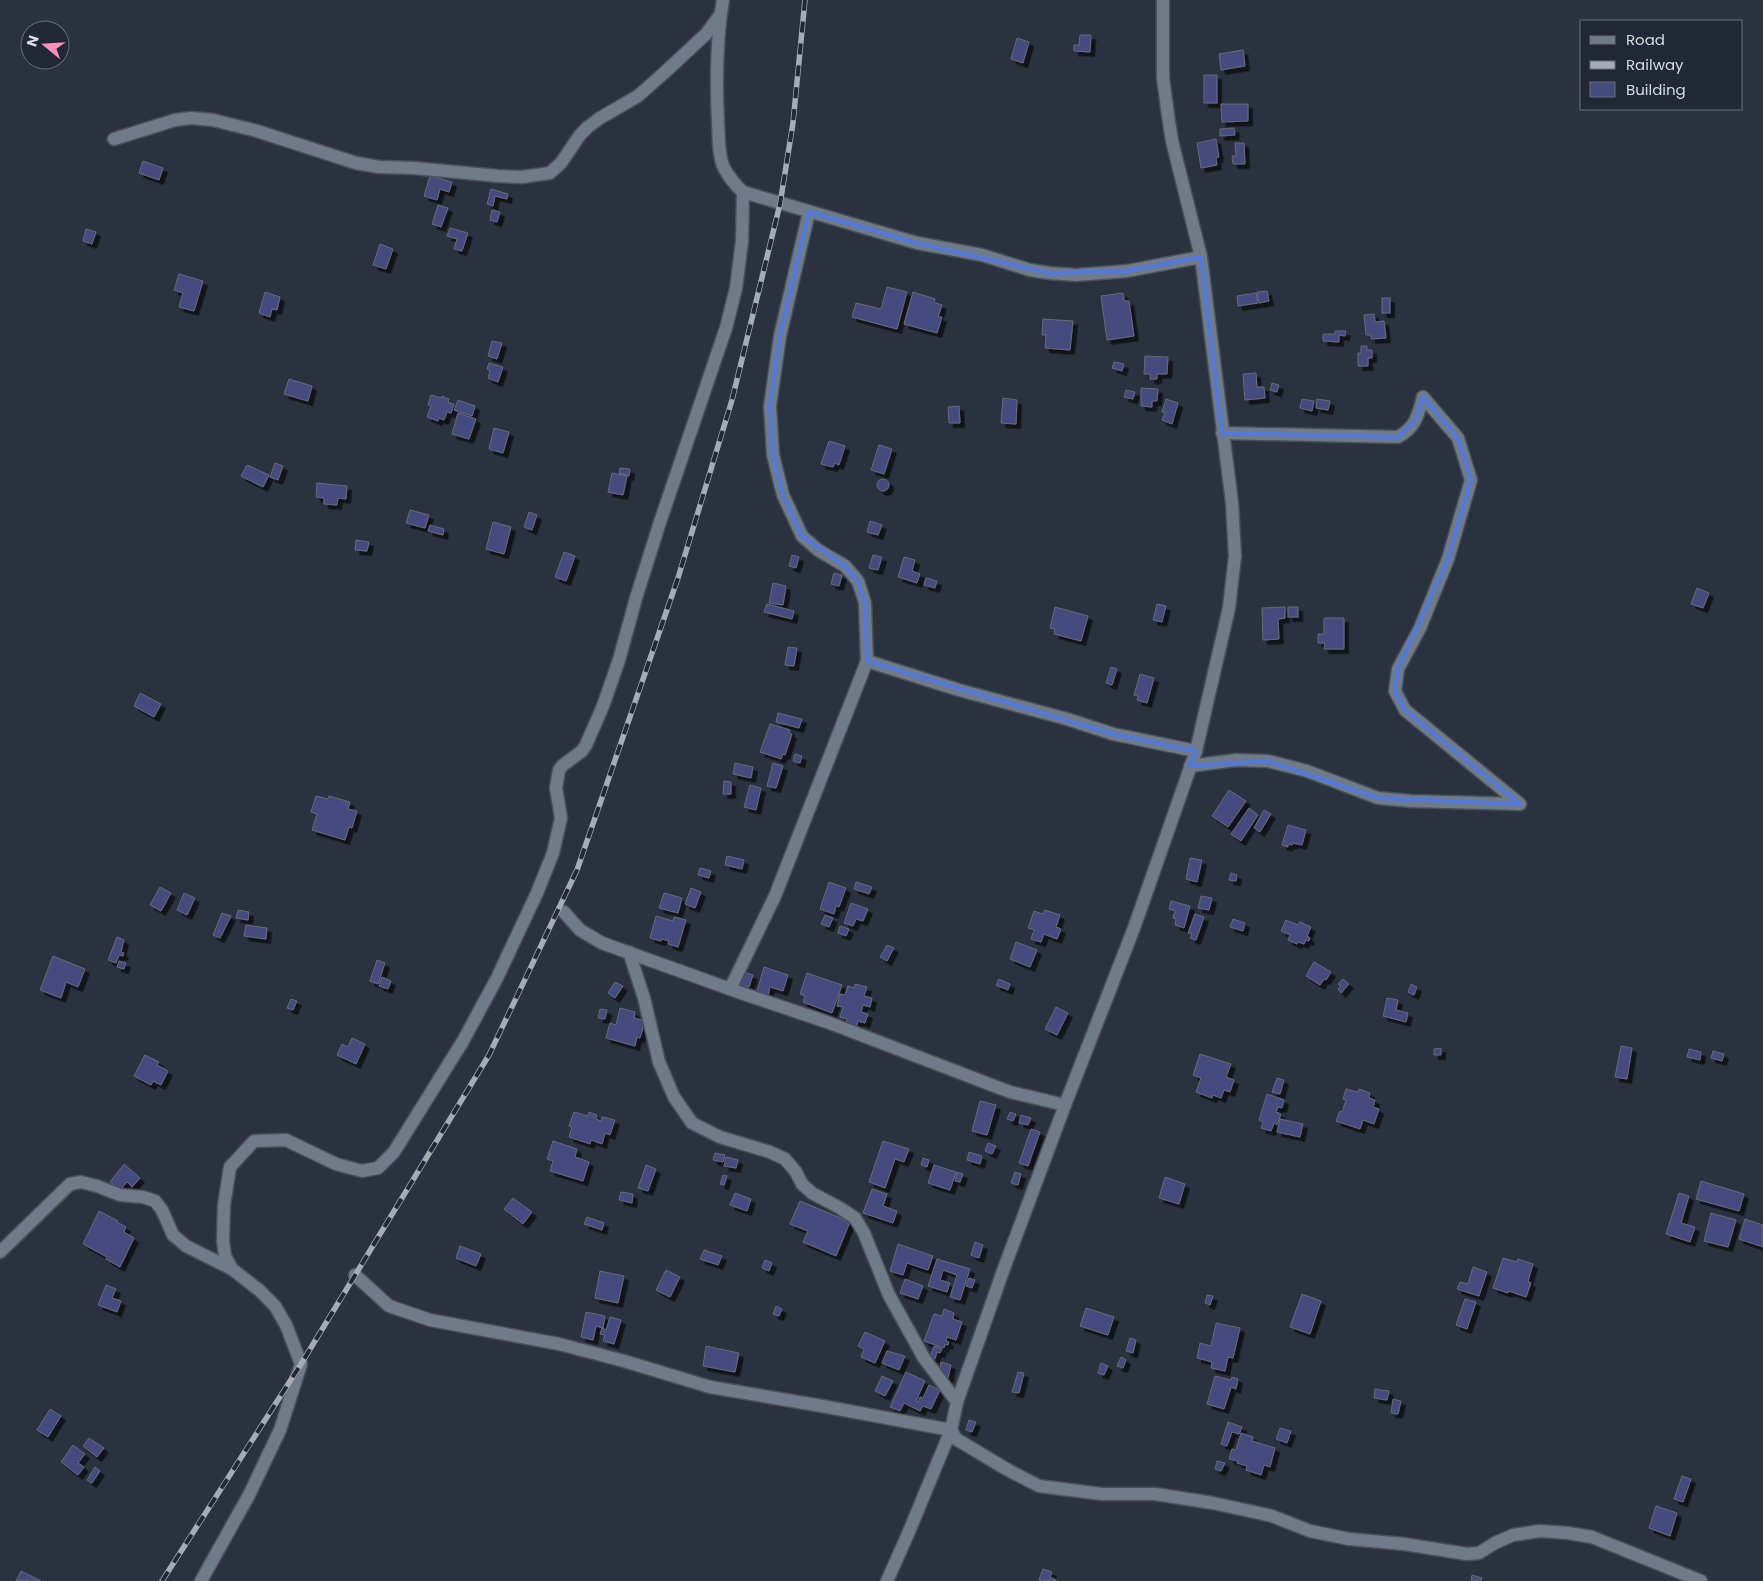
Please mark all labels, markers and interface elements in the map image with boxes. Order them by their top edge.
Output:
north arrow [20,20,70,70]
legend [1580,20,1743,110]
text: Road [1626,29,1665,50]
text: N [21,33,44,49]
text: Railway [1626,54,1684,75]
text: Building [1626,79,1686,100]

